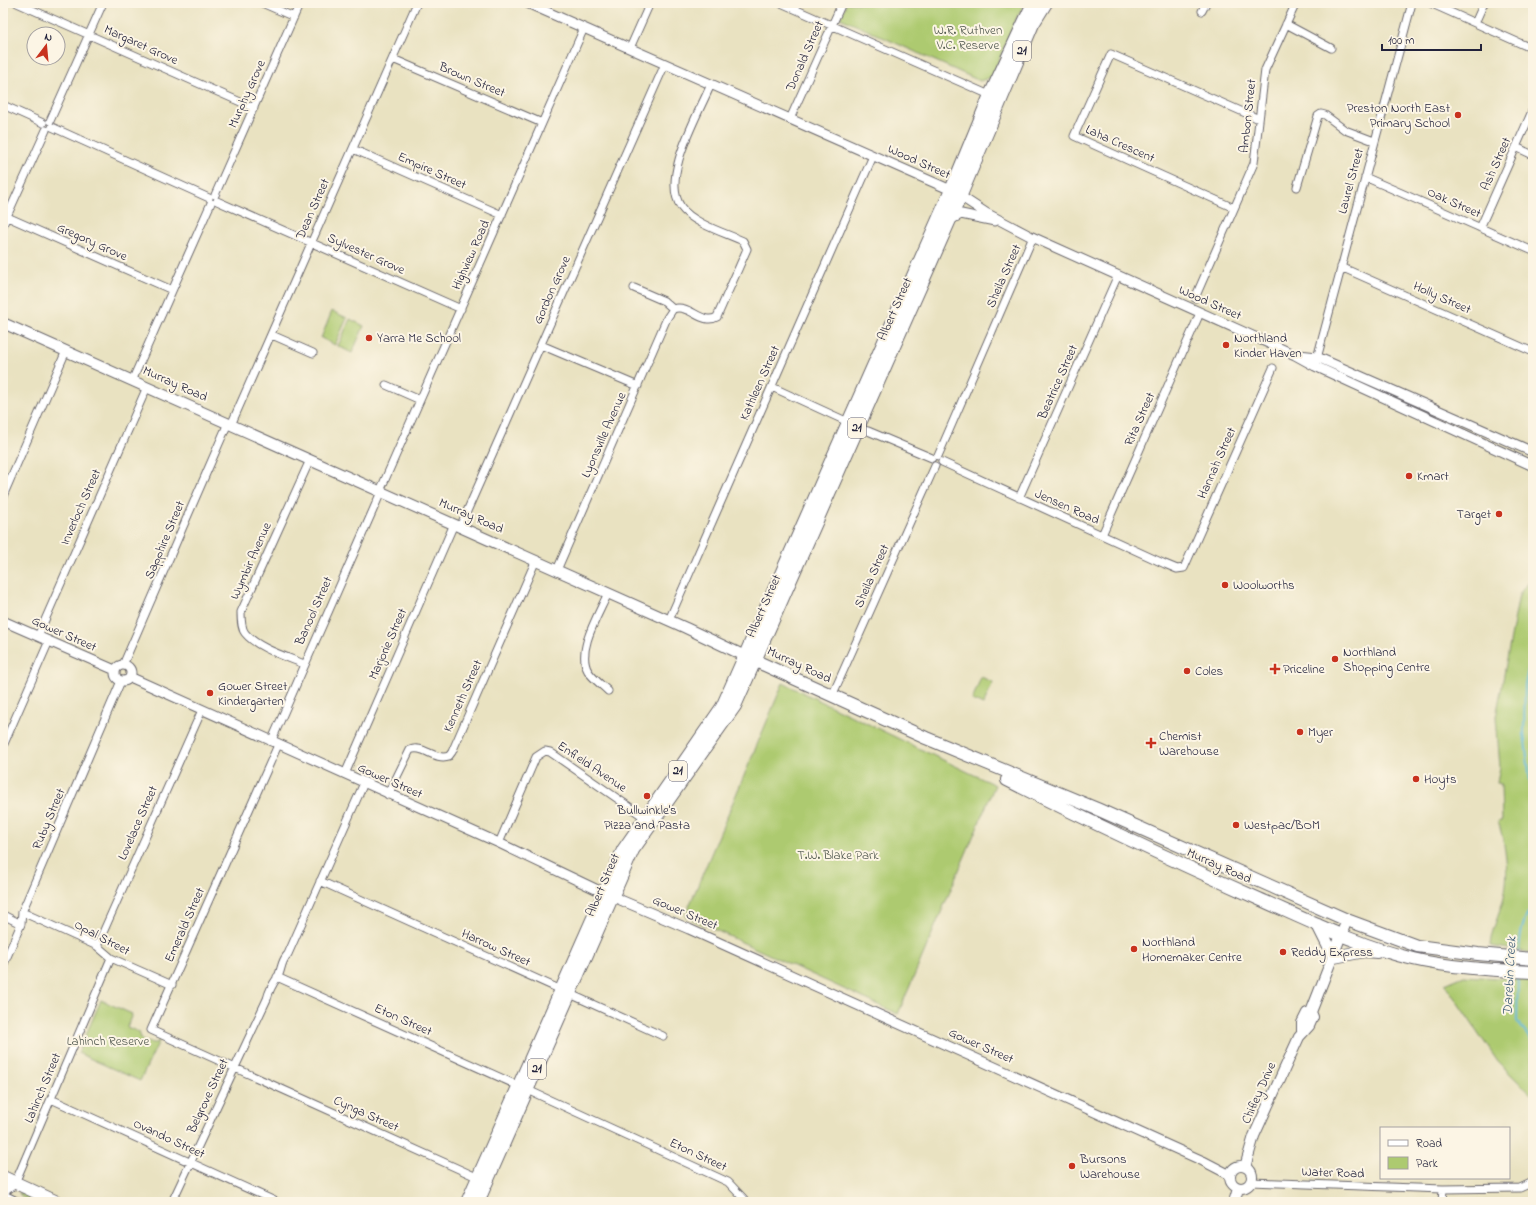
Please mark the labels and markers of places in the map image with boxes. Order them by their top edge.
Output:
place label: Preston North East Primary School [1347,99,1451,134]
marker: Preston North East Primary School [1453,110,1463,120]
place label: Yarra Me School [377,329,461,348]
place label: Northland Kinder Haven [1234,329,1302,363]
marker: Yarra Me School [364,333,374,343]
marker: Northland Kinder Haven [1221,340,1231,350]
place label: Kmart [1417,467,1449,486]
marker: Kmart [1404,471,1414,481]
place label: Target [1456,505,1492,525]
marker: Target [1494,509,1504,519]
place label: Woolworths [1233,576,1295,595]
marker: Woolworths [1220,580,1230,590]
place label: Northland Shopping Centre [1343,643,1430,678]
marker: Northland Shopping Centre [1330,654,1340,664]
place label: Priceline [1283,660,1325,679]
place label: Coles [1195,662,1224,681]
marker: Priceline [1270,664,1280,674]
marker: Coles [1182,666,1192,676]
place label: Gower Street Kindergarten [218,677,288,712]
marker: Gower Street Kindergarten [205,688,215,698]
place label: Myer [1308,723,1334,743]
place label: Chemist Warehouse [1159,727,1219,761]
marker: Myer [1295,727,1305,737]
marker: Chemist Warehouse [1146,738,1156,748]
place label: Hoyts [1424,770,1457,790]
marker: Hoyts [1411,774,1421,784]
marker: Bullwinkle's Pizza and Pasta [642,791,652,801]
place label: Bullwinkle's Pizza and Pasta [604,801,690,835]
place label: Westpac/BOM [1244,816,1320,835]
marker: Westpac/BOM [1231,820,1241,830]
place label: Northland Homemaker Centre [1142,933,1242,967]
place label: Reddy Express [1291,943,1373,963]
marker: Northland Homemaker Centre [1129,944,1139,954]
marker: Reddy Express [1278,947,1288,957]
place label: Bursons Warehouse [1079,1150,1140,1184]
marker: Bursons Warehouse [1067,1161,1077,1171]

